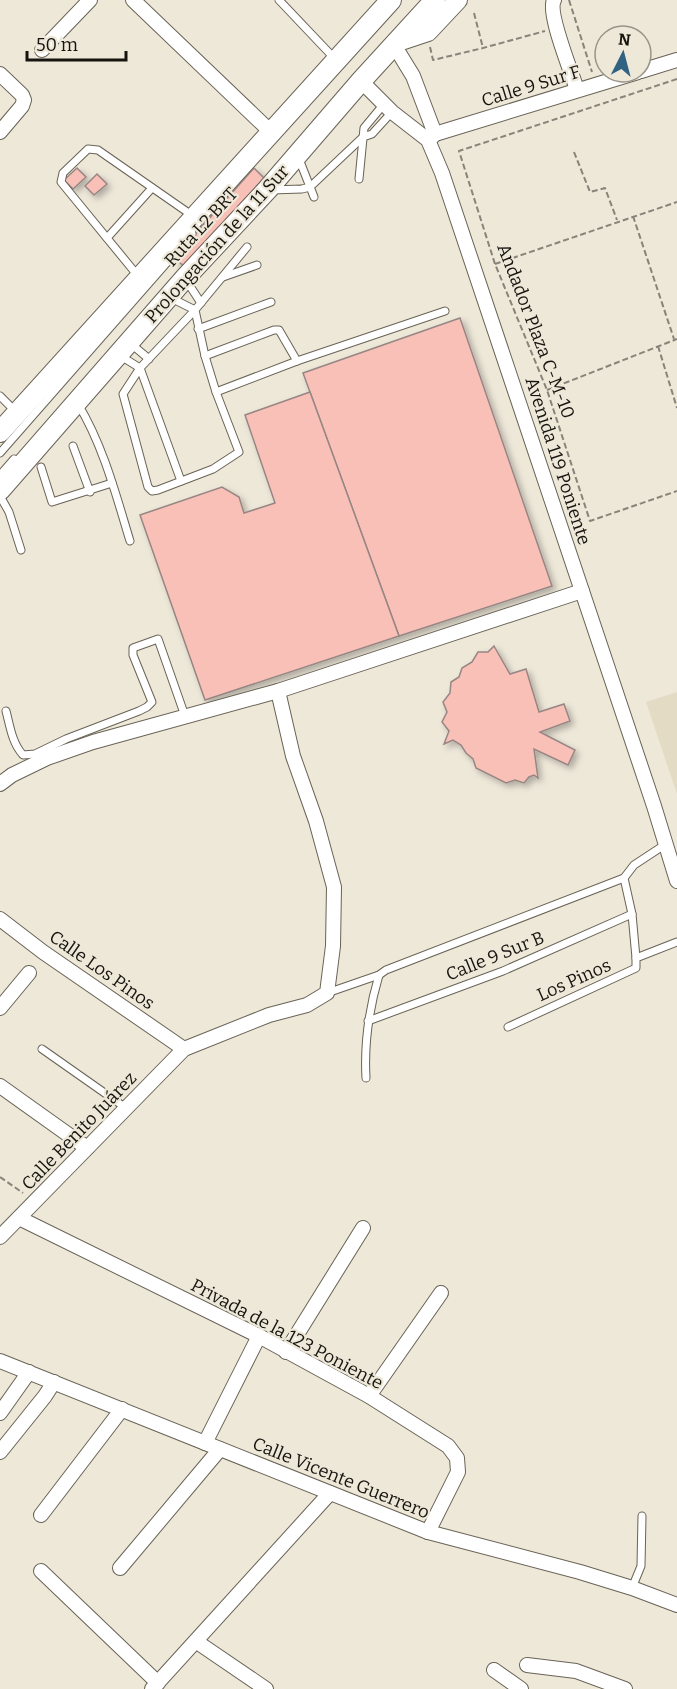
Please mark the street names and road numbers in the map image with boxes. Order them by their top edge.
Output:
street label: Calle 9 Sur F [479,61,583,111]
street label: Prolongación de la 11 Sur [140,160,294,328]
street label: Ruta L2 BRT [160,183,243,271]
street label: Andador Plaza C-M-10 [492,240,580,422]
street label: Avenida 119 Poniente [520,374,596,548]
street label: Calle Los Pinos [45,926,159,1014]
street label: Calle 9 Sur B [443,926,547,986]
street label: Los Pinos [534,954,614,1006]
street label: Calle Benito Juárez [17,1067,141,1195]
street label: Privada de la 123 Poniente [187,1274,387,1394]
street label: Calle Vicente Guerrero [249,1432,433,1524]

